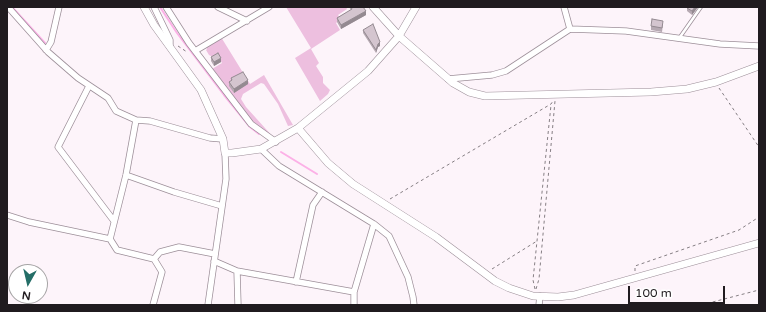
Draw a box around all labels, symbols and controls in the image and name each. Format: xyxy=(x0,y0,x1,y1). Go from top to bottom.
north arrow xyxy=(8,264,48,304)
scale bar xyxy=(630,278,727,304)
text: 100 m xyxy=(635,286,672,300)
text: N xyxy=(21,288,32,302)

